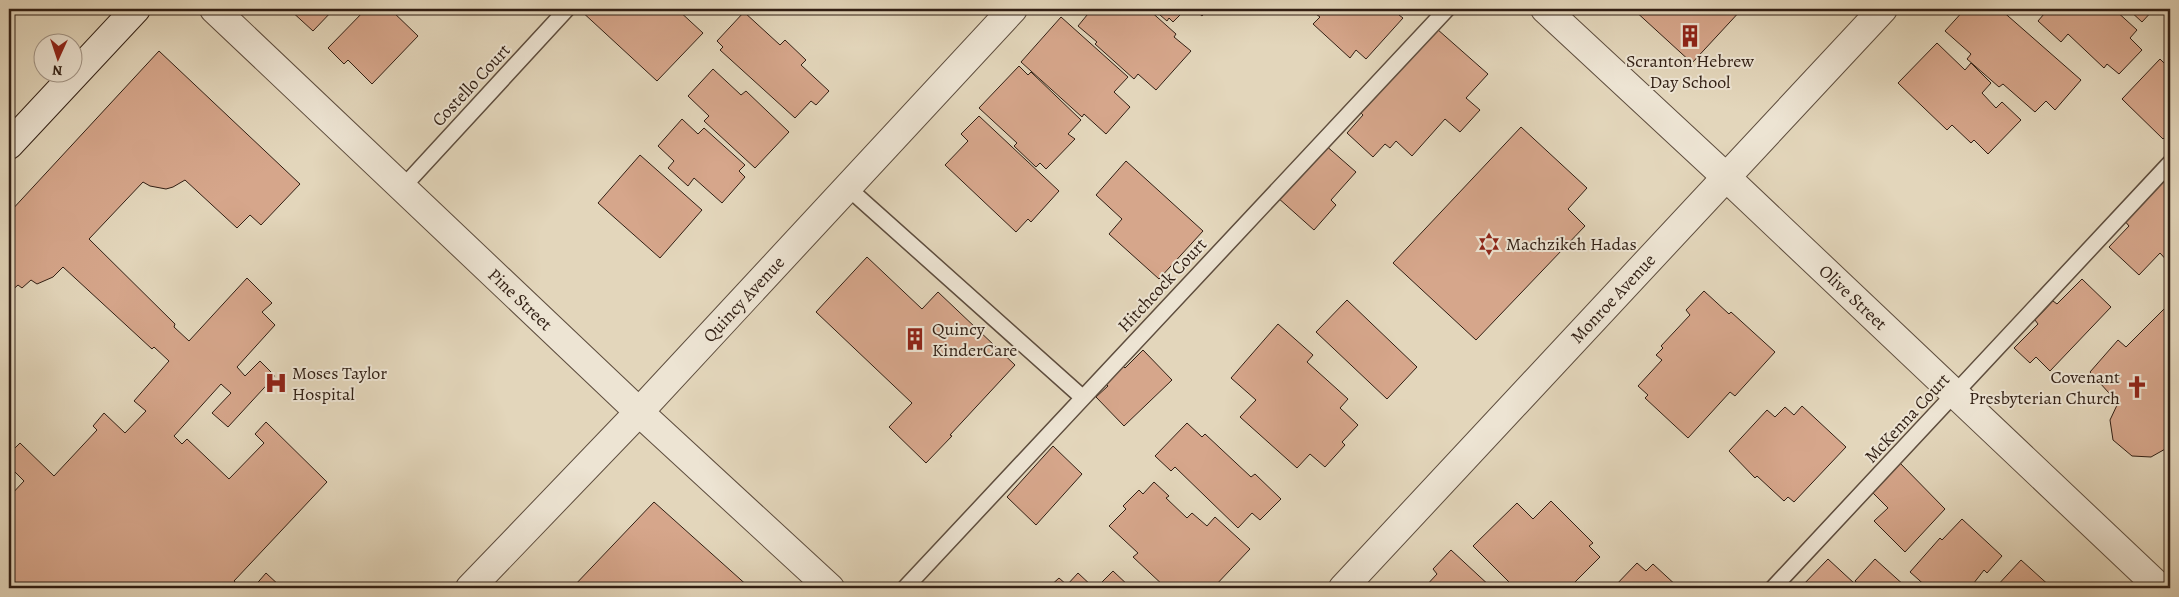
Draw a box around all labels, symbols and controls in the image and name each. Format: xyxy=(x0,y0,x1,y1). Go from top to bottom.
building icon: Scranton Hebrew Day School xyxy=(1677,23,1703,49)
north arrow xyxy=(32,32,82,82)
street label: Costello Court xyxy=(426,38,516,132)
place label: Scranton Hebrew Day School xyxy=(1626,49,1754,94)
text: N xyxy=(52,61,63,80)
synagogue icon: Machzikeh Hadas xyxy=(1476,231,1502,257)
place label: Machzikeh Hadas xyxy=(1506,232,1637,256)
street label: Hitchcock Court xyxy=(1112,233,1212,337)
street label: Monroe Avenue xyxy=(1565,248,1661,349)
street label: Quincy Avenue xyxy=(697,251,790,348)
street label: Olive Street xyxy=(1814,259,1892,336)
street label: Pine Street xyxy=(483,263,558,336)
place label: Quincy KinderCare xyxy=(932,317,1017,362)
building icon: Quincy KinderCare xyxy=(902,326,928,352)
place label: Moses Taylor Hospital xyxy=(292,361,387,406)
place label: Covenant Presbyterian Church xyxy=(1969,365,2120,410)
street label: McKenna Court xyxy=(1859,368,1955,468)
hospital icon: Moses Taylor Hospital xyxy=(263,370,289,396)
church icon: Covenant Presbyterian Church xyxy=(2124,374,2150,400)

